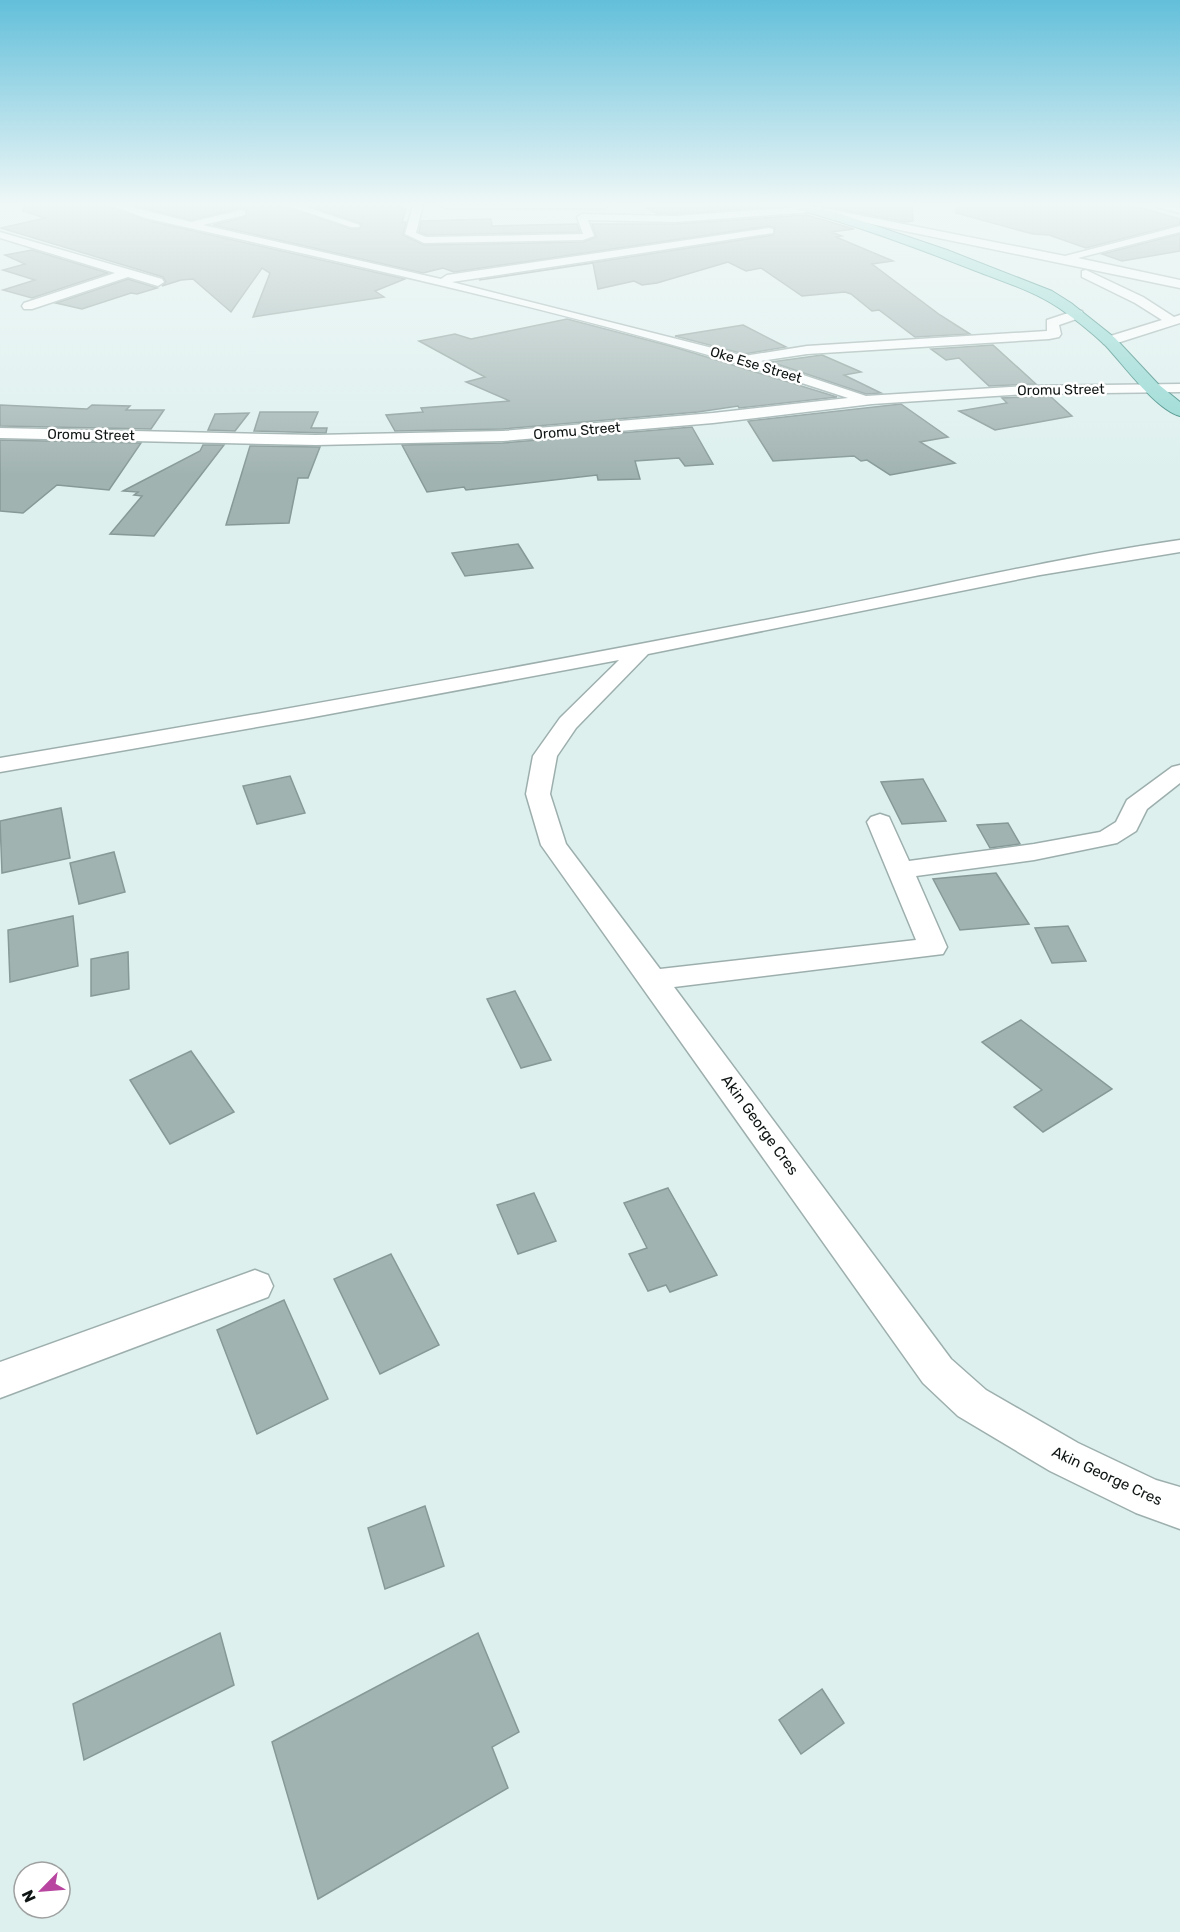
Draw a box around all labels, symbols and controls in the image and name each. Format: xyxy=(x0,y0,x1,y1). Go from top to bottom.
street label: Oke Ese Street xyxy=(708,343,804,387)
street label: Oromu Street xyxy=(1017,381,1105,399)
street label: Oromu Street xyxy=(533,419,622,443)
street label: Oromu Street xyxy=(47,426,135,444)
street label: Akin George Cres xyxy=(718,1071,803,1179)
street label: Akin George Cres xyxy=(1049,1443,1165,1510)
north arrow xyxy=(12,1860,72,1920)
text: N xyxy=(18,1887,40,1905)

